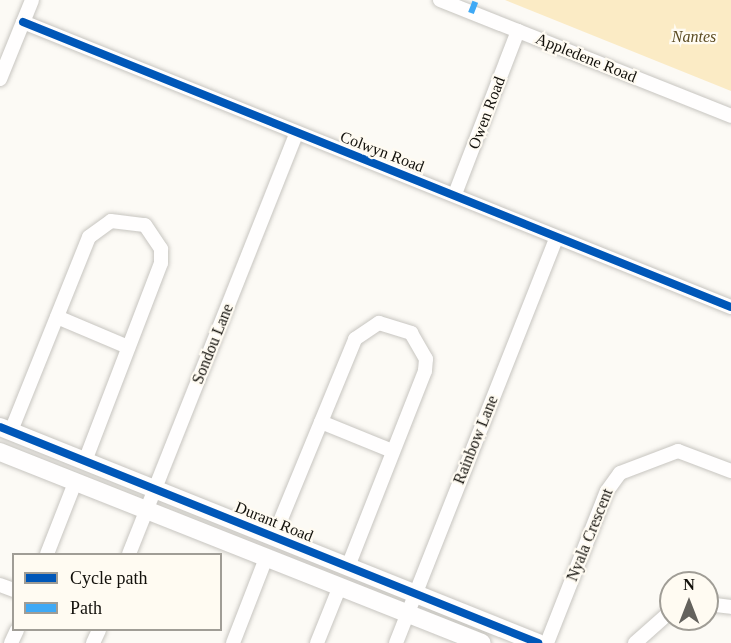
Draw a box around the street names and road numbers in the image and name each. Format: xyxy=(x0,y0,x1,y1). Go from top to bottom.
street label: Appledene Road xyxy=(533,29,639,87)
street label: Owen Road xyxy=(464,74,510,152)
street label: Colwyn Road xyxy=(337,127,427,177)
street label: Sondou Lane xyxy=(188,301,238,387)
street label: Rainbow Lane xyxy=(450,393,502,487)
street label: Nyala Crescent xyxy=(563,486,617,584)
street label: Durant Road xyxy=(232,498,316,546)

